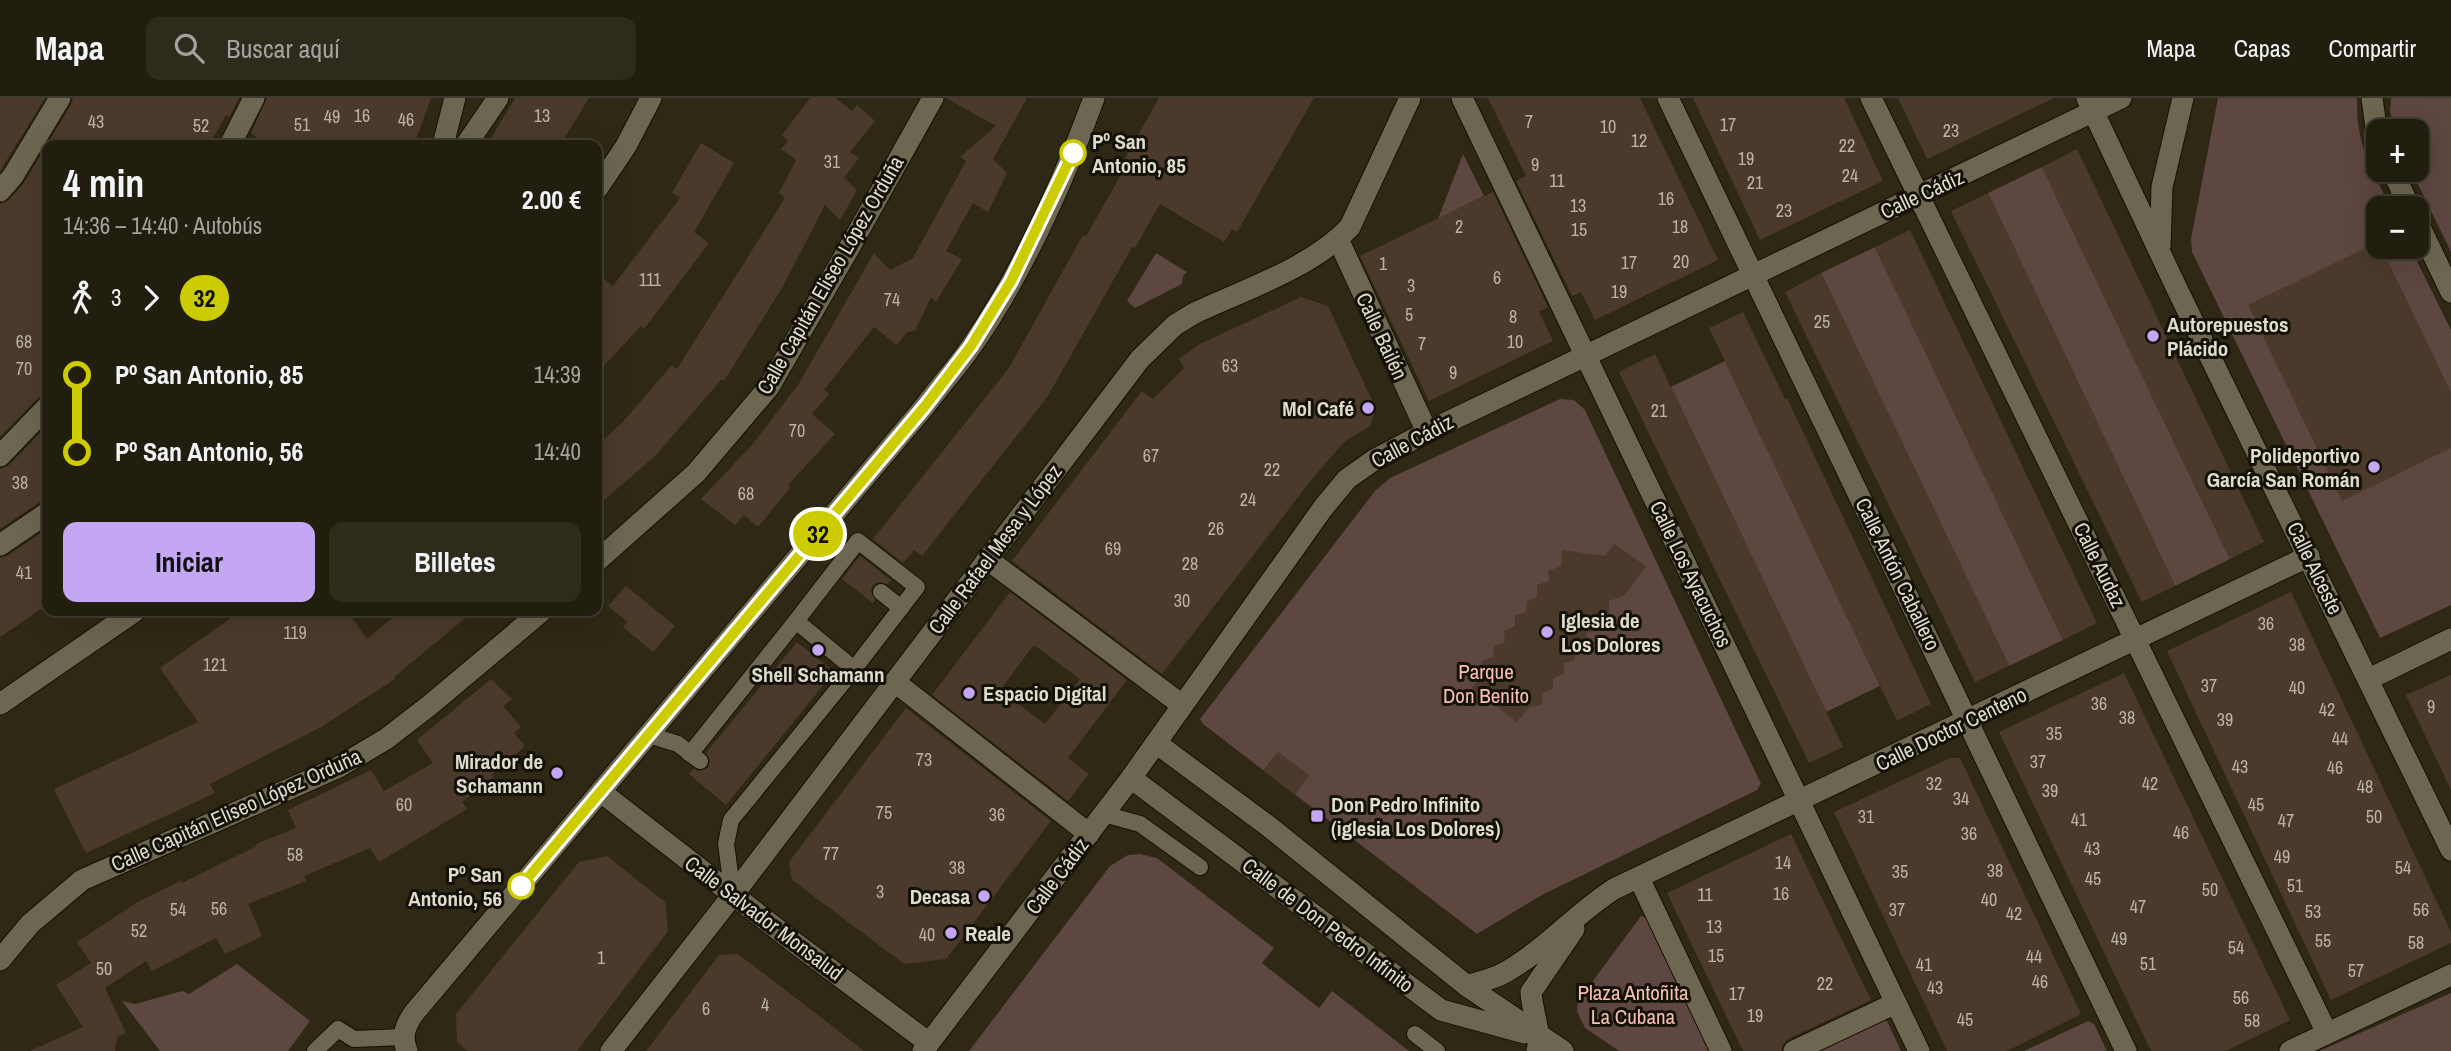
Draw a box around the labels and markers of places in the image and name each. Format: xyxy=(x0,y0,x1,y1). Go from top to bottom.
place label: Pº San Antonio, 85 xyxy=(1092,127,1186,180)
marker: Pº San Antonio, 85 xyxy=(1060,140,1086,166)
place label: Autorepuestos Plácido xyxy=(2167,310,2289,363)
marker: Autorepuestos Plácido xyxy=(2145,328,2161,344)
place label: Mol Café xyxy=(1282,394,1354,423)
marker: Mol Café xyxy=(1360,400,1376,416)
place label: Polideportivo García San Román xyxy=(2207,441,2360,494)
marker: Polideportivo García San Román xyxy=(2366,459,2382,475)
place label: Iglesia de Los Dolores xyxy=(1561,606,1661,659)
marker: Iglesia de Los Dolores xyxy=(1539,624,1555,640)
marker: Shell Schamann xyxy=(810,642,826,658)
place label: Shell Schamann xyxy=(751,660,885,689)
place label: Espacio Digital xyxy=(983,679,1106,708)
marker: Espacio Digital xyxy=(961,685,977,701)
place label: Mirador de Schamann xyxy=(455,747,543,800)
marker: Mirador de Schamann xyxy=(549,765,565,781)
place label: Don Pedro Infinito (iglesia Los Dolores) xyxy=(1331,790,1501,843)
marker: Don Pedro Infinito (iglesia Los Dolores) xyxy=(1309,808,1325,824)
place label: Pº San Antonio, 56 xyxy=(408,860,502,913)
marker: Pº San Antonio, 56 xyxy=(508,873,534,899)
place label: Decasa xyxy=(910,882,970,911)
marker: Decasa xyxy=(976,888,992,904)
place label: Reale xyxy=(965,919,1011,948)
marker: Reale xyxy=(943,925,959,941)

